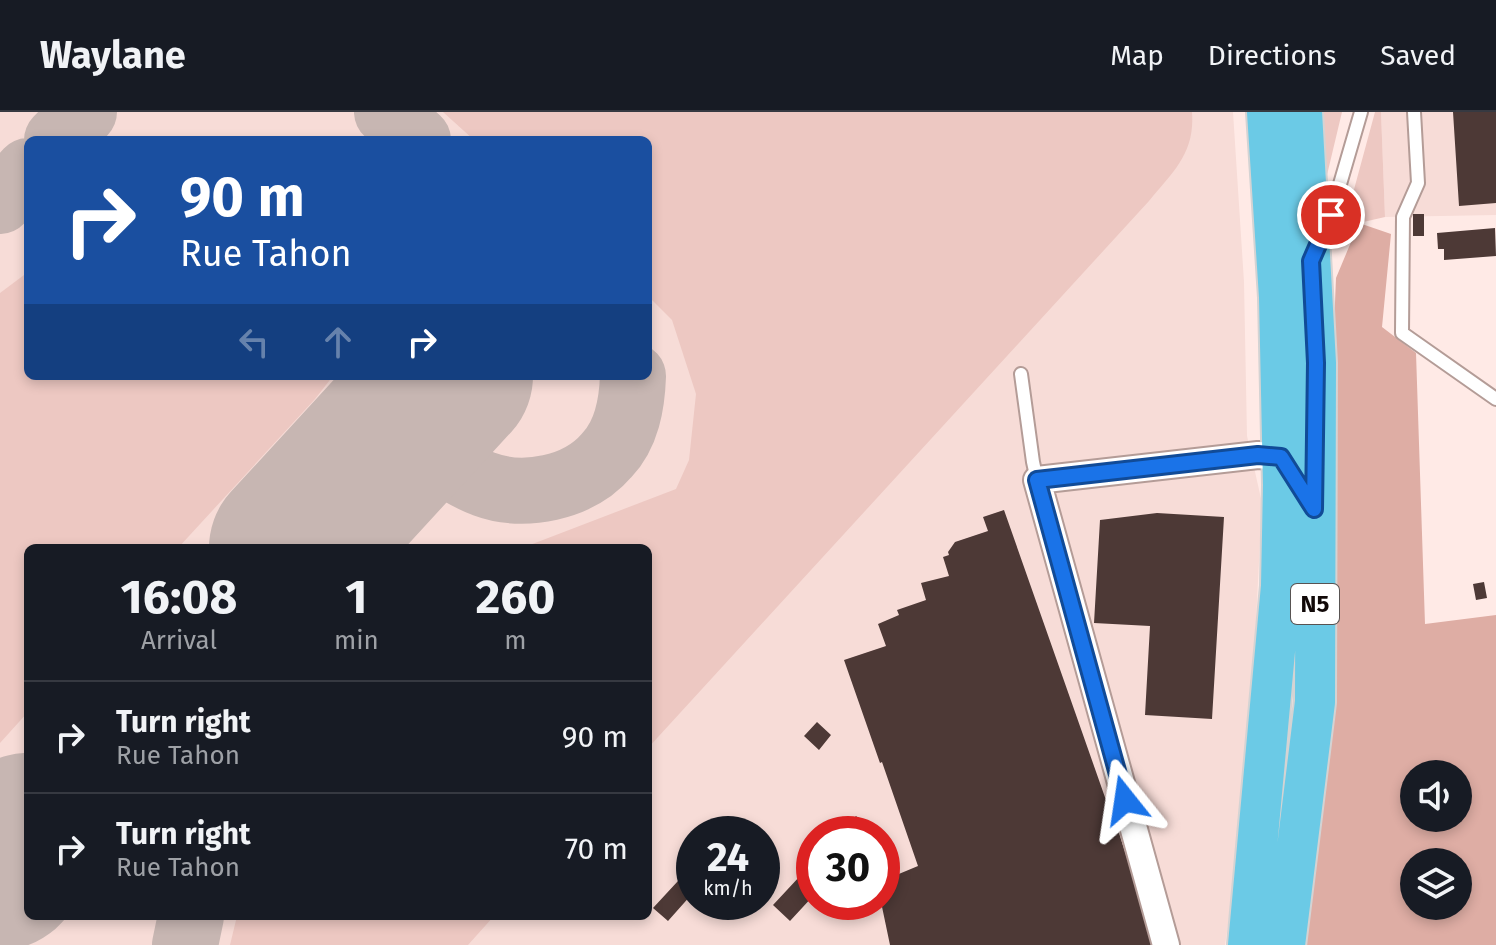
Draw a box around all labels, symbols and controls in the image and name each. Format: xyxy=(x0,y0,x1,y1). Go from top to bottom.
text: Waylane xyxy=(40,32,186,78)
text: Map xyxy=(1110,39,1164,72)
text: Directions xyxy=(1208,39,1336,72)
text: Saved xyxy=(1380,39,1456,72)
text: 90 m xyxy=(180,164,305,231)
icon: right xyxy=(48,168,152,272)
pin xyxy=(1297,181,1365,249)
icon: arrive xyxy=(1309,193,1353,237)
text: Rue Tahon xyxy=(180,232,352,276)
icon: left xyxy=(232,320,276,364)
icon: ahead xyxy=(316,320,360,364)
icon: right xyxy=(400,320,444,364)
text: 16:08 xyxy=(121,568,237,626)
text: 1 xyxy=(345,568,368,626)
text: 260 xyxy=(475,568,555,626)
road number: N5 xyxy=(1291,584,1339,624)
text: Arrival xyxy=(141,625,217,656)
text: min xyxy=(334,625,379,656)
text: m xyxy=(504,625,527,656)
text: Turn right xyxy=(116,704,251,740)
icon: right xyxy=(48,715,92,759)
text: 90 m xyxy=(562,719,628,755)
text: Rue Tahon xyxy=(116,740,240,771)
position arrow xyxy=(1083,758,1167,842)
map controls xyxy=(1400,760,1472,920)
button: sound xyxy=(1400,760,1472,832)
text: Turn right xyxy=(116,816,251,852)
speed limit sign: 30 xyxy=(796,816,900,920)
icon: right xyxy=(48,827,92,871)
text: 70 m xyxy=(565,831,628,867)
text: 24 xyxy=(707,834,749,882)
button: layers xyxy=(1400,848,1472,920)
text: Rue Tahon xyxy=(116,852,240,883)
text: km/h xyxy=(703,876,753,900)

